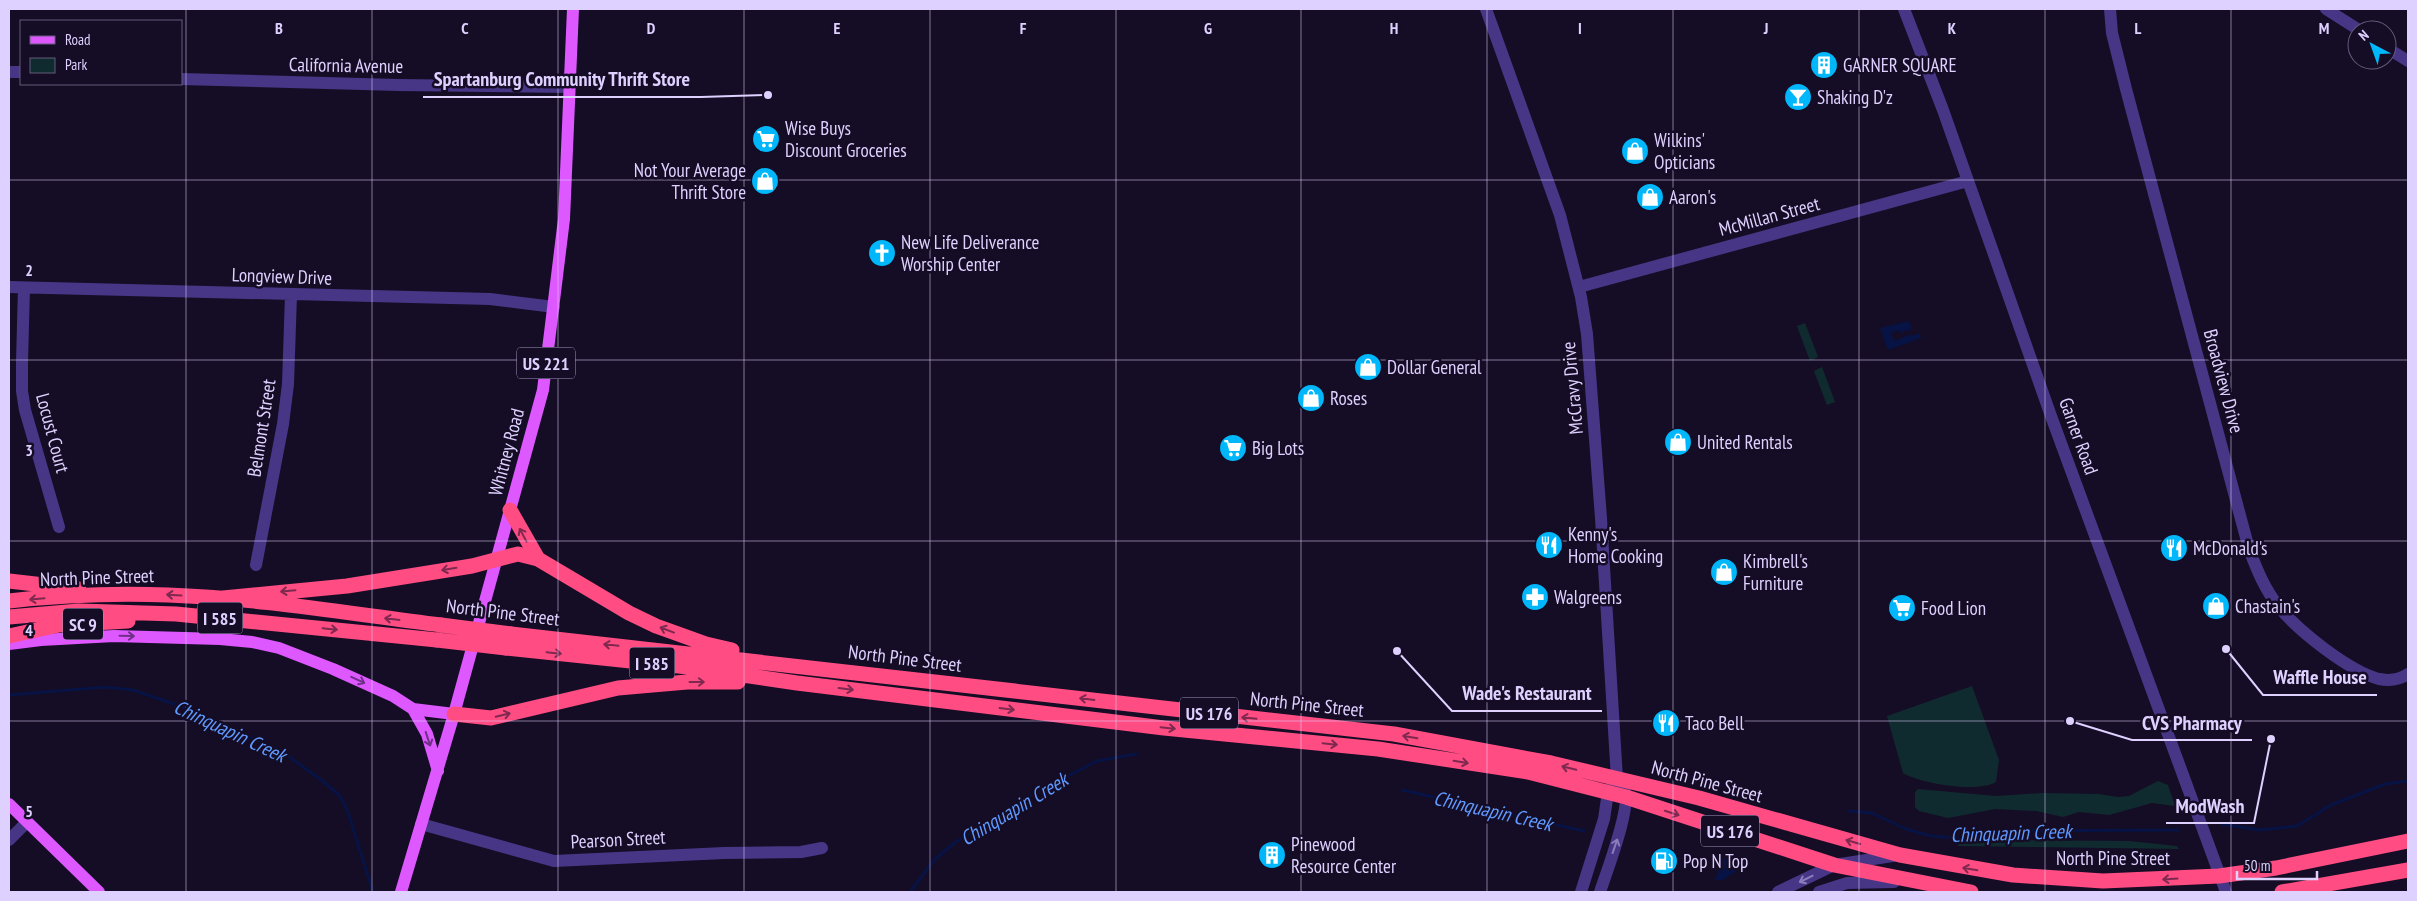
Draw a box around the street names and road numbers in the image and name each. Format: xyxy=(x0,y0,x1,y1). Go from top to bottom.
street label: California Avenue xyxy=(289,52,404,78)
street label: McMillan Street xyxy=(1716,191,1823,241)
street label: Longview Drive xyxy=(231,262,333,290)
street label: Broadview Drive xyxy=(2199,326,2249,436)
street label: McCravy Drive xyxy=(1556,341,1588,435)
road number: US 221 xyxy=(517,348,575,378)
street label: Belmont Street xyxy=(241,377,281,479)
street label: Locust Court xyxy=(31,391,75,476)
street label: Garner Road xyxy=(2054,394,2104,478)
street label: Whitney Road xyxy=(483,406,529,498)
street label: North Pine Street xyxy=(40,563,155,591)
street label: North Pine Street xyxy=(445,593,562,631)
road number: I 585 xyxy=(198,602,242,634)
road number: SC 9 xyxy=(63,608,103,640)
street label: North Pine Street xyxy=(847,639,964,677)
road number: I 585 xyxy=(630,648,674,678)
street label: North Pine Street xyxy=(1249,686,1366,722)
road number: US 176 xyxy=(1180,698,1238,728)
street label: North Pine Street xyxy=(1649,755,1766,808)
road number: US 176 xyxy=(1701,816,1759,846)
street label: Pearson Street xyxy=(570,824,667,853)
street label: North Pine Street xyxy=(2056,846,2171,870)

